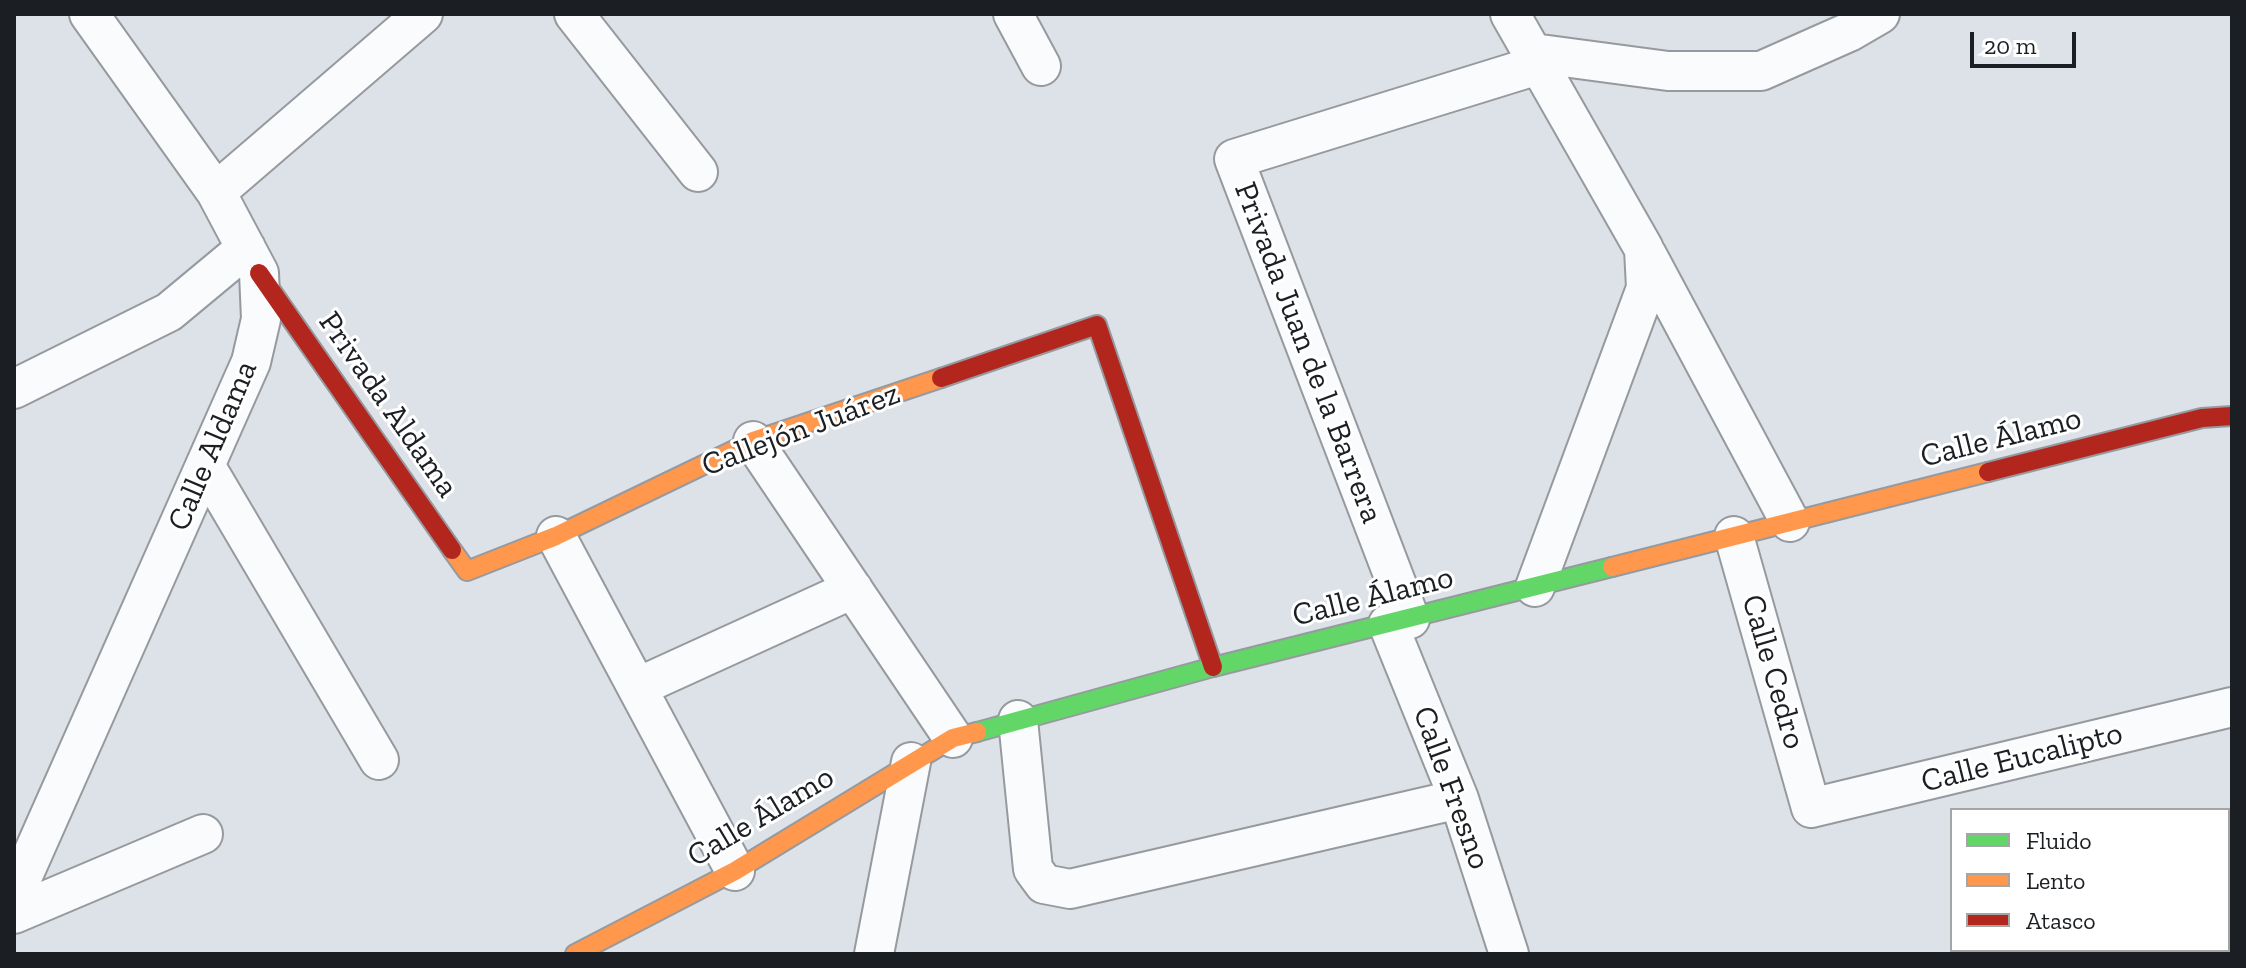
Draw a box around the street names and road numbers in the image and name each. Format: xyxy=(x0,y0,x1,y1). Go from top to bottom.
street label: Privada Juan de la Barrera xyxy=(1225,177,1391,529)
street label: Privada Aldama xyxy=(310,305,466,505)
street label: Calle Aldama xyxy=(160,355,266,537)
street label: Callejón Juárez xyxy=(697,375,905,485)
street label: Calle Álamo xyxy=(1917,400,2085,476)
street label: Calle Álamo xyxy=(1289,559,1457,635)
street label: Calle Cedro xyxy=(1733,590,1813,754)
street label: Calle Fresno xyxy=(1404,701,1498,875)
street label: Calle Eucalipto xyxy=(1918,714,2126,802)
street label: Calle Álamo xyxy=(681,758,841,876)

